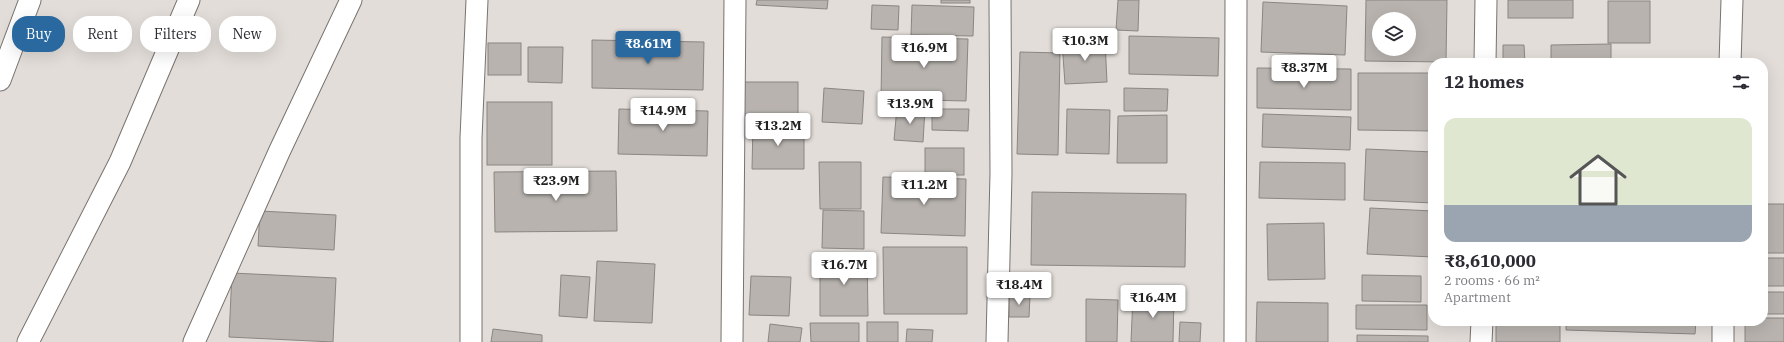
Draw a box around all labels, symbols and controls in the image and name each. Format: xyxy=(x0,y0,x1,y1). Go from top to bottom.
map controls xyxy=(1372,12,1416,56)
button: layers xyxy=(1372,12,1416,56)
chip: Buy xyxy=(12,16,65,52)
chip: Rent xyxy=(73,16,132,52)
chip: Filters xyxy=(140,16,211,52)
chip: New xyxy=(219,16,276,52)
pin: ₹10.3M xyxy=(1052,28,1118,62)
pin: ₹8.61M xyxy=(615,31,681,65)
text: ₹10.3M xyxy=(1061,32,1109,49)
text: ₹8.61M xyxy=(624,35,672,52)
pin: ₹16.9M xyxy=(891,35,957,69)
text: ₹16.9M xyxy=(900,39,948,56)
pin: ₹8.37M xyxy=(1271,55,1337,89)
text: ₹8.37M xyxy=(1280,59,1328,76)
text: 12 homes xyxy=(1444,71,1524,93)
icon: filters xyxy=(1730,71,1752,93)
pin: ₹13.9M xyxy=(877,91,943,125)
text: ₹13.9M xyxy=(886,95,934,112)
pin: ₹14.9M xyxy=(630,98,696,132)
text: ₹14.9M xyxy=(639,102,687,119)
pin: ₹13.2M xyxy=(745,113,811,147)
text: ₹13.2M xyxy=(754,117,802,134)
icon: home xyxy=(1562,144,1634,216)
pin: ₹23.9M xyxy=(523,168,589,202)
text: ₹23.9M xyxy=(532,172,580,189)
pin: ₹11.2M xyxy=(891,172,957,206)
text: ₹11.2M xyxy=(900,176,948,193)
text: ₹8,610,000 xyxy=(1444,250,1536,272)
pin: ₹16.7M xyxy=(811,252,877,286)
text: ₹16.7M xyxy=(820,256,868,273)
pin: ₹18.4M xyxy=(986,272,1052,306)
text: 2 rooms · 66 m² xyxy=(1444,272,1540,289)
text: ₹18.4M xyxy=(995,276,1043,293)
pin: ₹16.4M xyxy=(1120,285,1186,319)
text: ₹16.4M xyxy=(1129,289,1177,306)
text: Apartment xyxy=(1444,289,1511,306)

